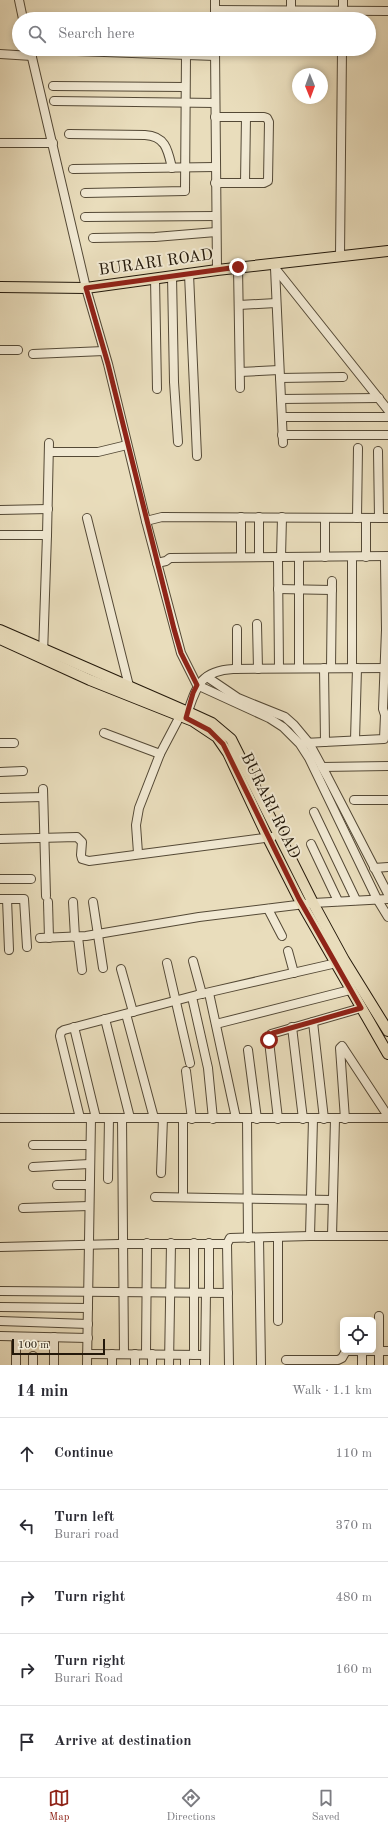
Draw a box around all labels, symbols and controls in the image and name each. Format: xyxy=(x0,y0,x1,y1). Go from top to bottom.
search box xyxy=(12,12,376,56)
icon: search xyxy=(26,23,48,45)
text: Search here xyxy=(58,27,135,42)
north arrow xyxy=(292,68,328,104)
street label: BURARI ROAD xyxy=(98,247,214,279)
route end xyxy=(229,258,247,276)
street label: BURARI ROAD xyxy=(237,751,303,861)
route start xyxy=(260,1031,278,1049)
map controls xyxy=(340,1317,376,1353)
button: locate xyxy=(340,1317,376,1353)
scale bar xyxy=(12,1337,105,1356)
text: 100 m xyxy=(18,1340,49,1351)
text: 14 min xyxy=(16,1383,69,1400)
text: Walk · 1.1 km xyxy=(292,1384,372,1397)
icon: ahead xyxy=(16,1443,38,1465)
text: Continue xyxy=(54,1446,113,1461)
text: 110 m xyxy=(335,1447,372,1460)
text: Turn left xyxy=(54,1510,114,1525)
icon: left xyxy=(16,1515,38,1537)
text: 370 m xyxy=(335,1519,372,1532)
text: Burari road xyxy=(54,1528,119,1541)
icon: right xyxy=(16,1587,38,1609)
text: Turn right xyxy=(54,1590,125,1605)
text: 480 m xyxy=(335,1591,372,1604)
text: Turn right xyxy=(54,1654,125,1669)
icon: right xyxy=(16,1659,38,1681)
text: 160 m xyxy=(335,1663,372,1676)
text: Burari Road xyxy=(54,1672,123,1685)
icon: arrive xyxy=(16,1731,38,1753)
text: Arrive at destination xyxy=(54,1734,192,1749)
tab: Map xyxy=(48,1787,70,1825)
tab: Directions xyxy=(167,1787,215,1825)
tab: Saved xyxy=(312,1787,340,1825)

